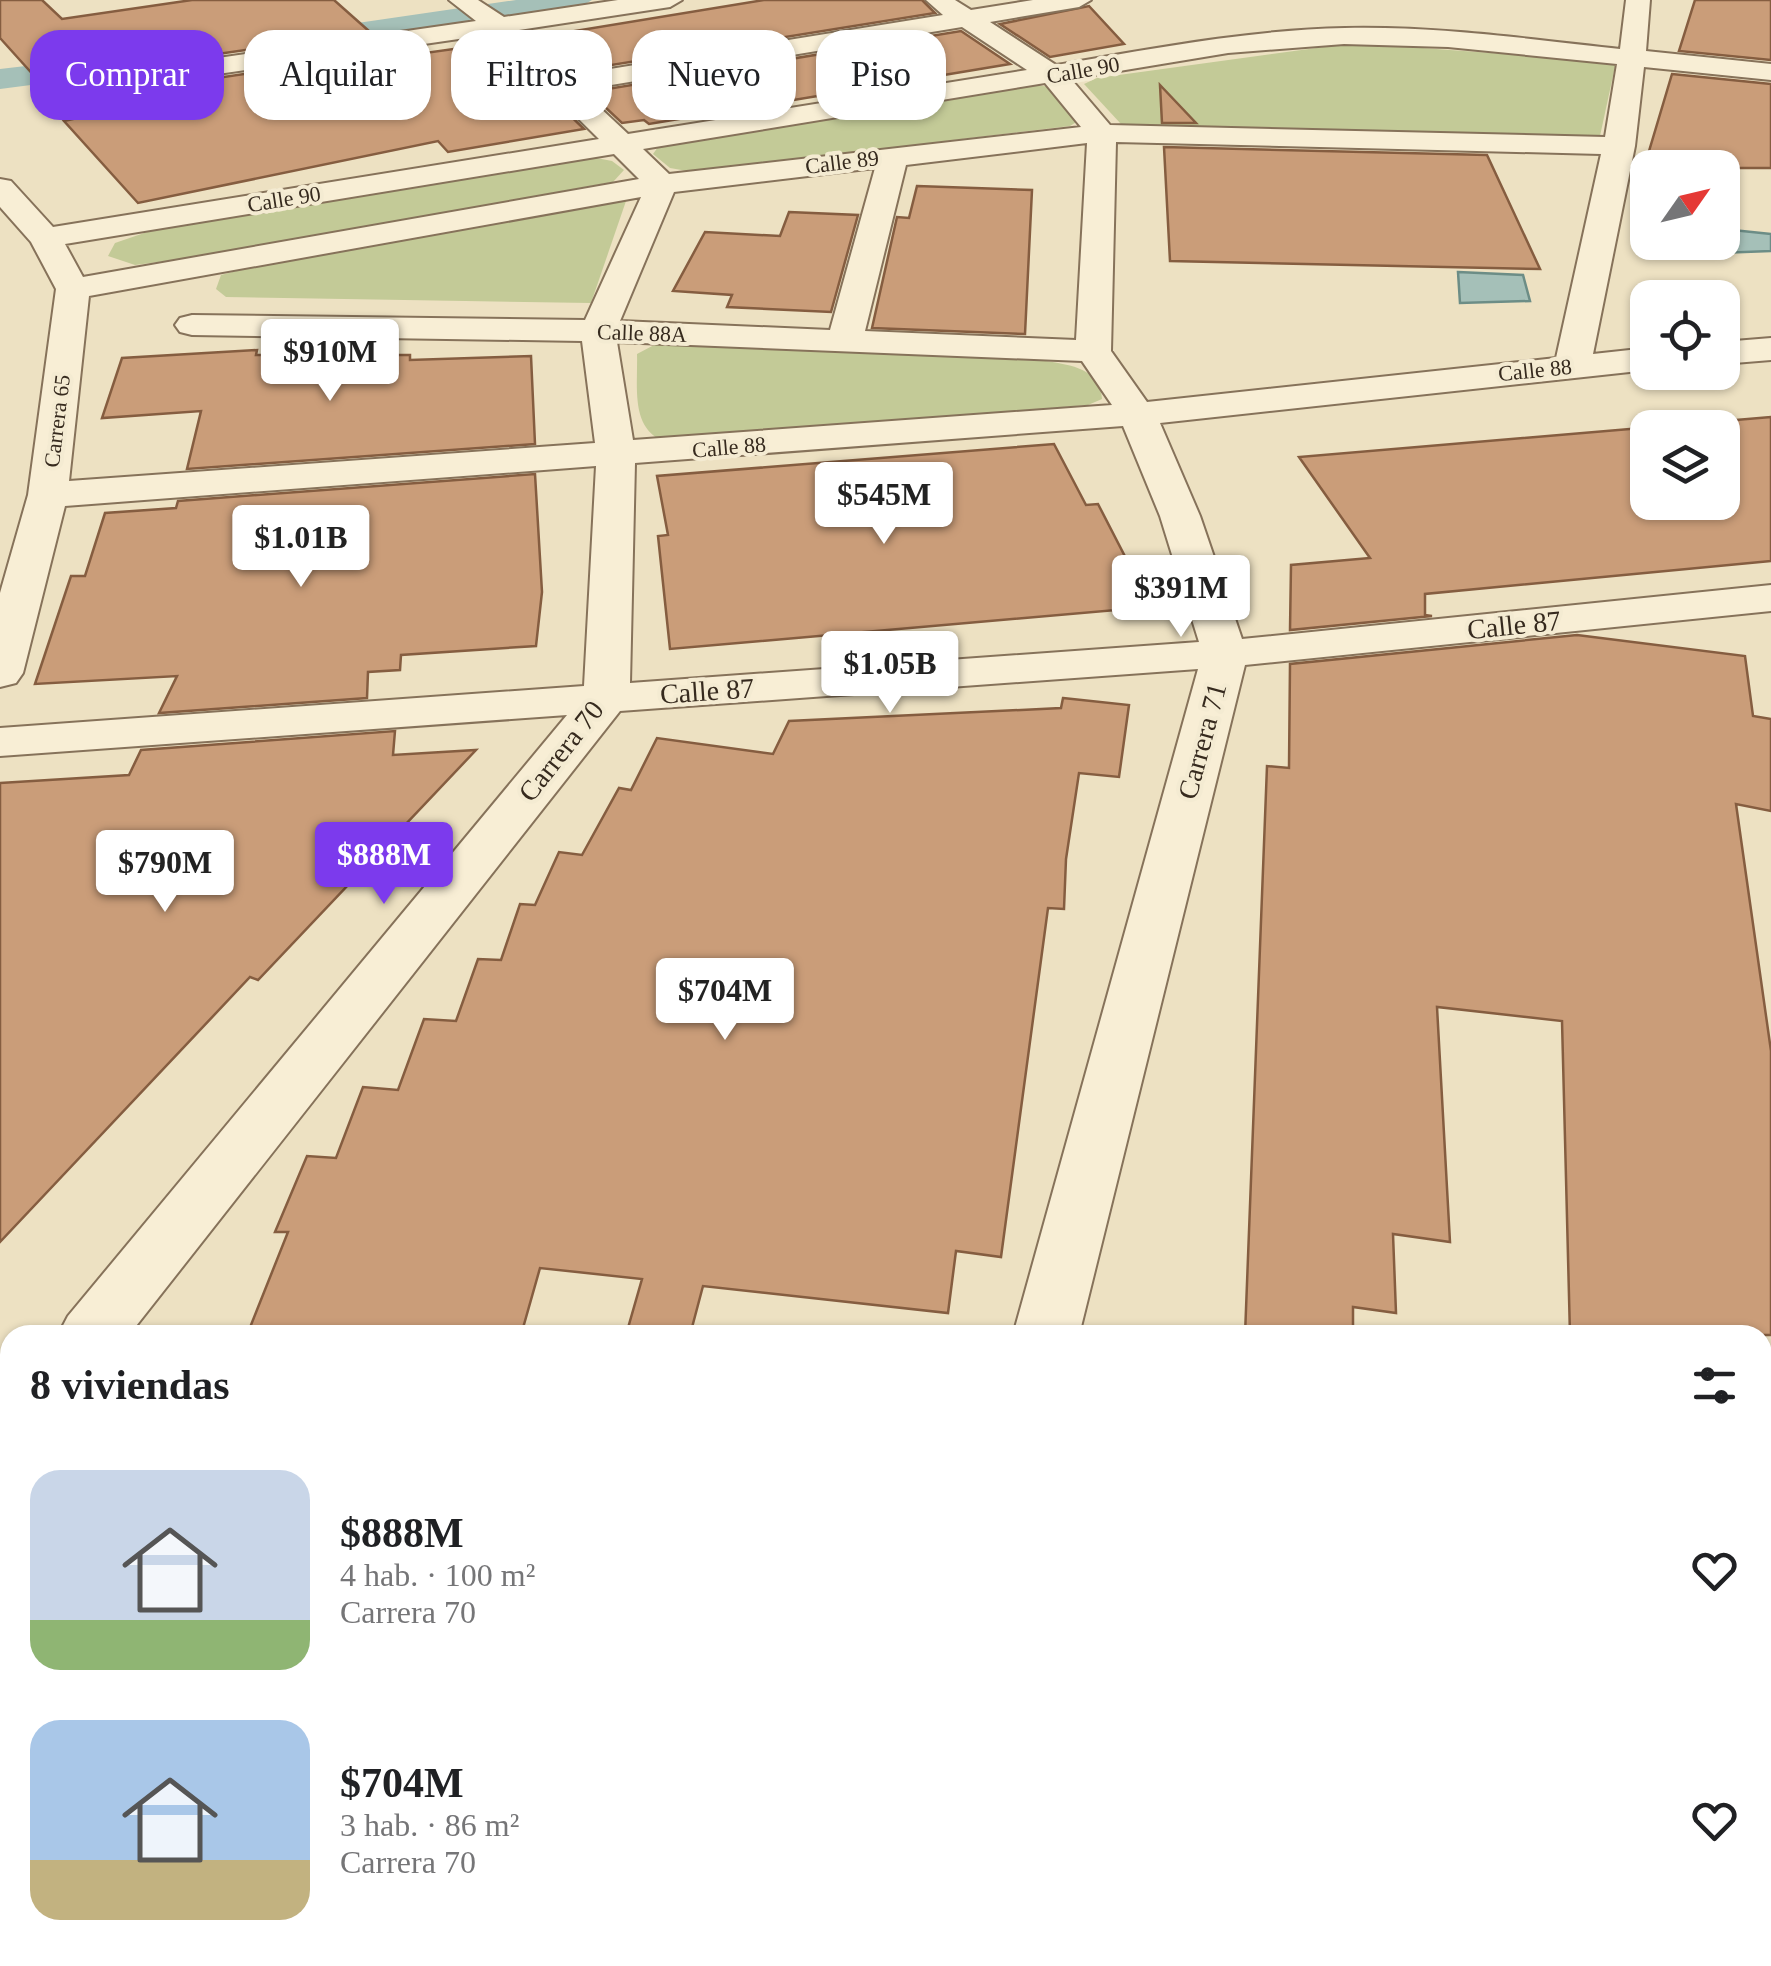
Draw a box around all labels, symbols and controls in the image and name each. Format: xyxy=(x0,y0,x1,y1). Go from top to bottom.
chip: Comprar xyxy=(30,30,224,120)
chip: Alquilar xyxy=(244,30,431,120)
chip: Filtros xyxy=(451,30,612,120)
chip: Nuevo xyxy=(632,30,796,120)
chip: Piso xyxy=(816,30,946,120)
street label: Calle 90 xyxy=(1044,51,1122,89)
street label: Calle 89 xyxy=(804,145,880,179)
north arrow xyxy=(1630,150,1740,260)
map controls xyxy=(1630,150,1740,520)
street label: Calle 90 xyxy=(246,181,322,217)
button: locate xyxy=(1630,280,1740,390)
pin: $910M xyxy=(260,319,400,404)
street label: Calle 88A xyxy=(597,319,687,347)
text: $910M xyxy=(283,333,377,369)
street label: Calle 88 xyxy=(1497,354,1573,386)
street label: Carrera 65 xyxy=(39,373,75,469)
button: layers xyxy=(1630,410,1740,520)
street label: Calle 88 xyxy=(691,431,767,463)
pin: $545M xyxy=(814,462,954,547)
text: $545M xyxy=(837,476,931,512)
pin: $1.01B xyxy=(220,505,382,590)
text: $1.01B xyxy=(254,519,348,555)
pin: $391M xyxy=(1111,555,1251,640)
text: $391M xyxy=(1134,569,1228,605)
street label: Calle 87 xyxy=(1466,605,1562,645)
pin: $1.05B xyxy=(809,631,971,716)
text: $1.05B xyxy=(843,645,937,681)
street label: Calle 87 xyxy=(659,672,755,710)
street label: Carrera 71 xyxy=(1172,680,1232,802)
street label: Carrera 70 xyxy=(512,695,610,807)
pin: $888M xyxy=(314,822,454,907)
pin: $790M xyxy=(95,830,235,915)
text: $888M xyxy=(337,836,431,872)
text: $790M xyxy=(118,844,212,880)
pin: $704M xyxy=(655,958,795,1043)
text: $704M xyxy=(678,972,772,1008)
icon: filters xyxy=(1687,1358,1742,1413)
text: 8 viviendas xyxy=(30,1362,230,1408)
icon: home xyxy=(110,1510,230,1630)
text: $888M xyxy=(340,1510,464,1556)
icon: heart xyxy=(1687,1543,1742,1598)
text: 4 hab. · 100 m² xyxy=(340,1557,535,1593)
text: Carrera 70 xyxy=(340,1594,476,1630)
icon: home xyxy=(110,1760,230,1880)
text: $704M xyxy=(340,1760,464,1806)
icon: heart xyxy=(1687,1793,1742,1848)
text: 3 hab. · 86 m² xyxy=(340,1807,519,1843)
text: Carrera 70 xyxy=(340,1844,476,1880)

